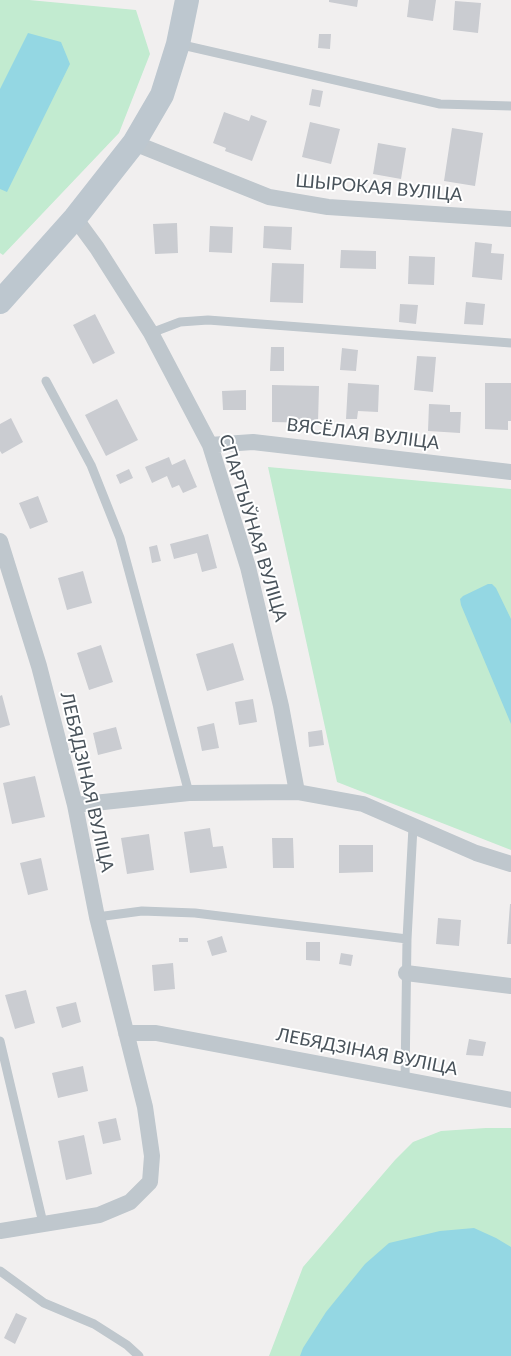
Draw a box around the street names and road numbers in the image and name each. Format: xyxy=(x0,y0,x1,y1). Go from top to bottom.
street label: ШЫРОКАЯ ВУЛІЦА xyxy=(295,170,463,206)
street label: ВЯСЁЛАЯ ВУЛІЦА xyxy=(285,414,441,454)
street label: СПАРТЫЎНАЯ ВУЛІЦА xyxy=(214,432,292,624)
street label: ЛЕБЯДЗІНАЯ ВУЛІЦА xyxy=(56,690,118,874)
street label: ЛЕБЯДЗІНАЯ ВУЛІЦА xyxy=(274,1024,460,1080)

